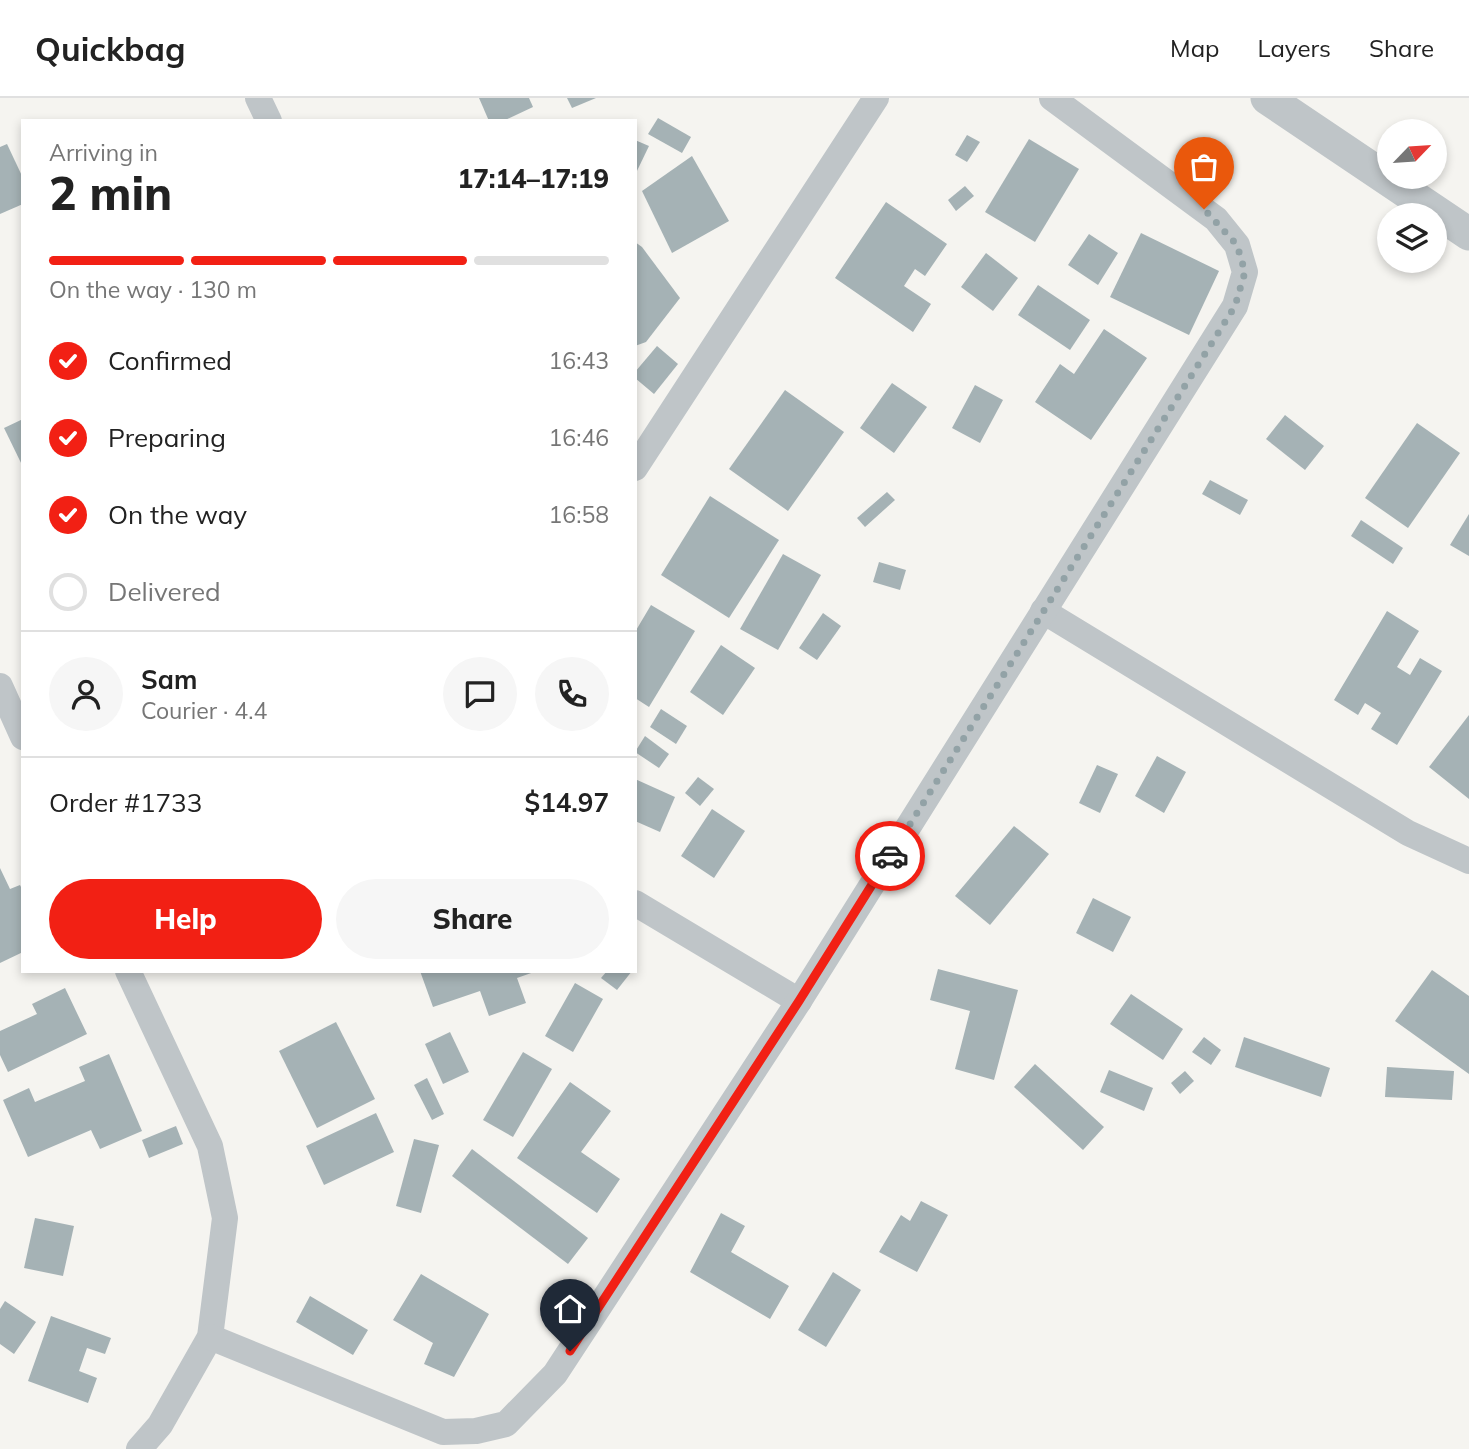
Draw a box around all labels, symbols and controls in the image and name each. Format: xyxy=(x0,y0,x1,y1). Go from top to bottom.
text: Quickbag xyxy=(35,28,186,69)
text: Map xyxy=(1170,33,1219,63)
text: Layers xyxy=(1257,33,1331,63)
text: Share xyxy=(1369,33,1434,63)
north arrow xyxy=(1377,119,1447,189)
map controls xyxy=(1377,119,1447,273)
pin xyxy=(1174,137,1234,209)
text: Arriving in xyxy=(49,138,158,167)
icon: bag xyxy=(1185,148,1223,186)
text: 17:14–17:19 xyxy=(458,162,609,195)
text: 2 min xyxy=(49,164,172,222)
button: layers xyxy=(1377,203,1447,273)
text: On the way · 130 m xyxy=(49,275,257,304)
icon: check xyxy=(49,342,87,380)
text: Confirmed xyxy=(108,344,232,377)
text: 16:43 xyxy=(549,346,609,375)
icon: check xyxy=(49,419,87,457)
text: Preparing xyxy=(108,421,226,454)
text: 16:46 xyxy=(549,423,609,452)
icon: check xyxy=(49,496,87,534)
text: On the way xyxy=(108,498,247,531)
text: 16:58 xyxy=(549,500,609,529)
text: Delivered xyxy=(108,575,221,608)
button: person xyxy=(49,657,123,731)
button: chat xyxy=(443,657,517,731)
button: phone xyxy=(535,657,609,731)
text: Sam xyxy=(141,663,197,696)
text: Courier · 4.4 xyxy=(141,696,267,725)
text: Order #1733 xyxy=(49,786,202,819)
text: $14.97 xyxy=(525,786,609,819)
courier xyxy=(855,821,925,891)
icon: car xyxy=(871,837,909,875)
button: Help xyxy=(49,879,322,959)
button: Share xyxy=(336,879,609,959)
pin xyxy=(540,1279,600,1351)
icon: home xyxy=(551,1290,589,1328)

